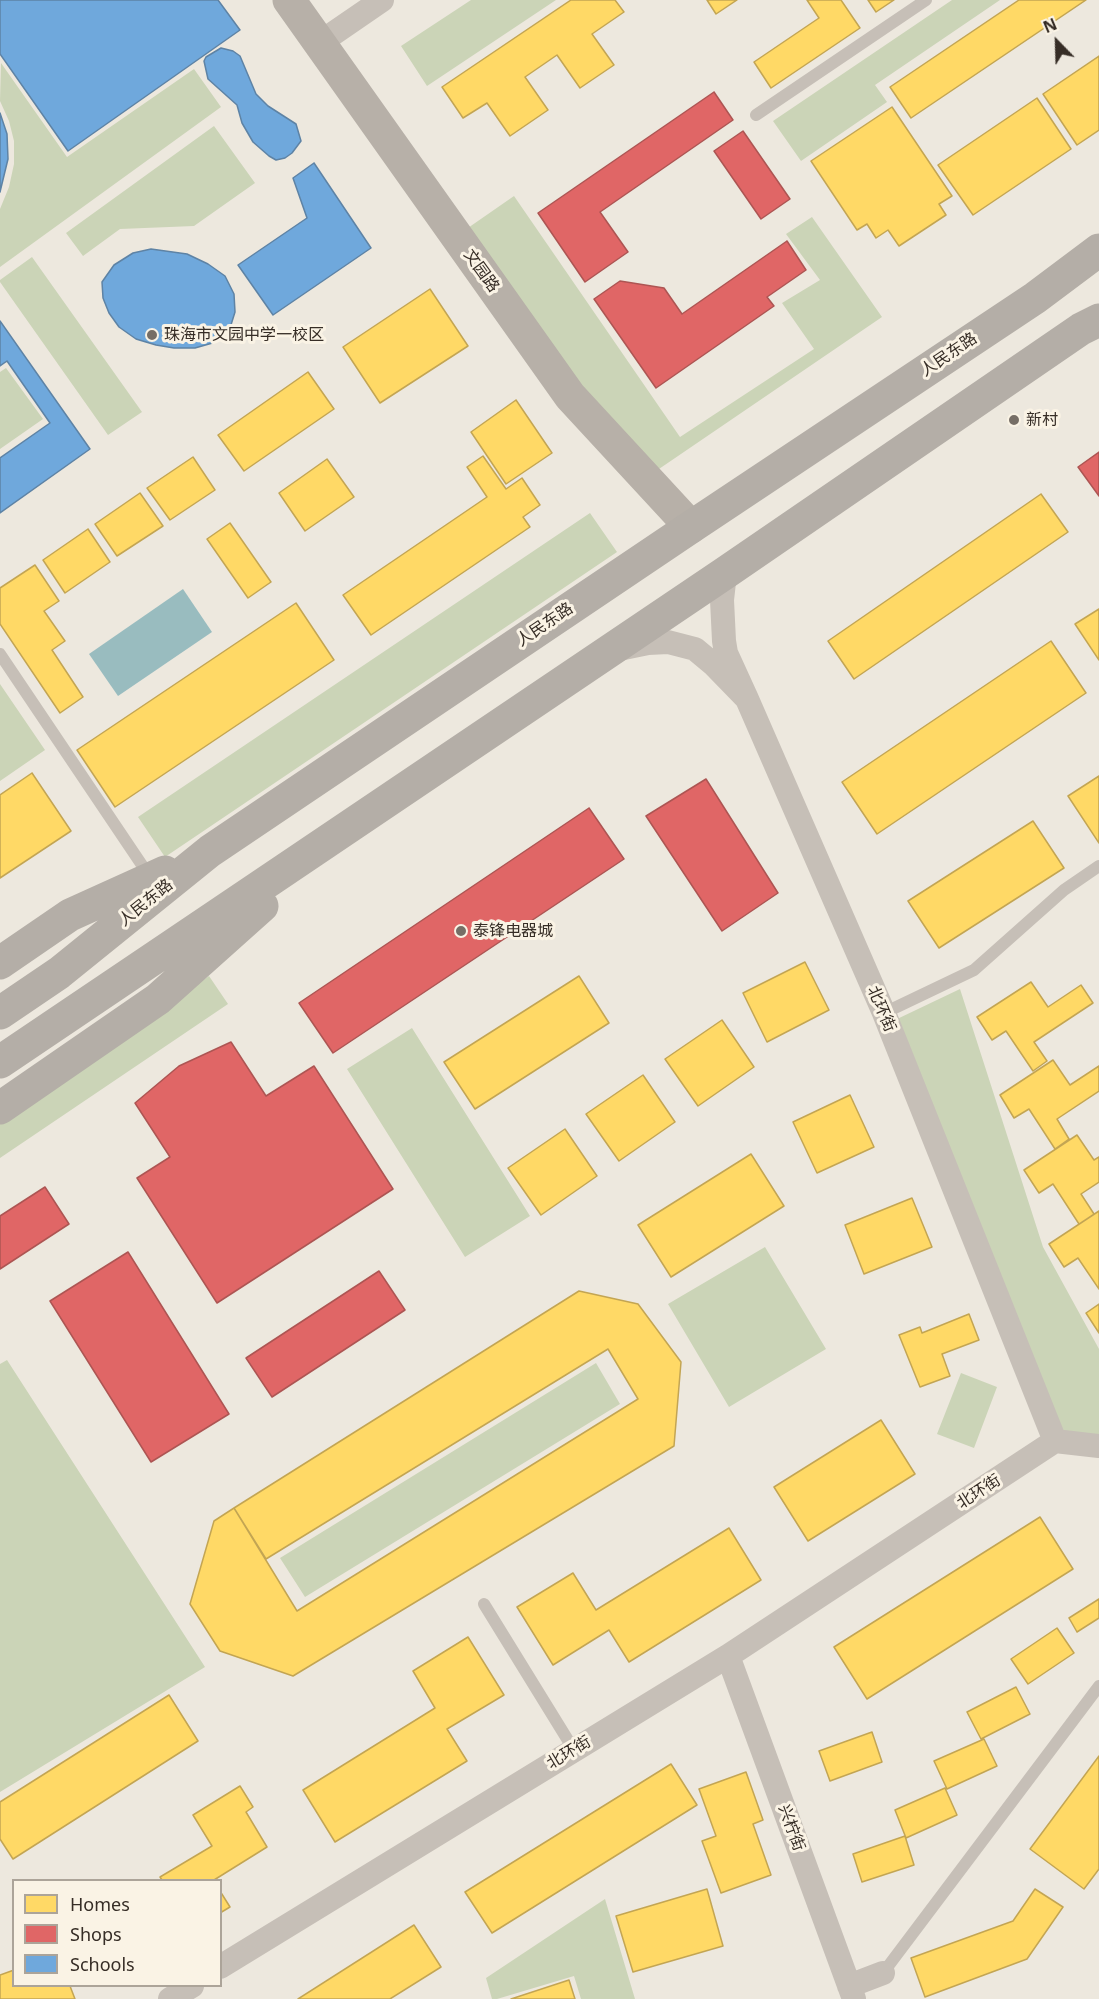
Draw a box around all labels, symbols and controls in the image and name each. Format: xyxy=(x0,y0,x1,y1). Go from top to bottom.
north arrow xyxy=(1027,12,1087,72)
text: N xyxy=(1040,13,1060,38)
street label: 文园路 xyxy=(459,246,503,296)
place label: 珠海市文园中学一校区 xyxy=(164,325,324,345)
marker: 珠海市文园中学一校区 xyxy=(145,328,159,342)
street label: 人民东路 xyxy=(917,329,981,381)
place label: 新村 xyxy=(1026,410,1058,430)
marker: 新村 xyxy=(1007,413,1021,427)
street label: 人民东路 xyxy=(513,599,577,651)
street label: 人民东路 xyxy=(115,875,177,931)
place label: 泰锋电器城 xyxy=(473,921,553,941)
marker: 泰锋电器城 xyxy=(454,924,468,938)
street label: 北环街 xyxy=(863,983,899,1035)
street label: 北环街 xyxy=(954,1471,1004,1513)
street label: 北环街 xyxy=(543,1732,595,1774)
street label: 兴柠街 xyxy=(774,1802,808,1854)
legend xyxy=(12,1879,222,1987)
text: Homes xyxy=(70,1892,130,1916)
text: Shops xyxy=(70,1922,122,1946)
text: Schools xyxy=(70,1952,135,1976)

